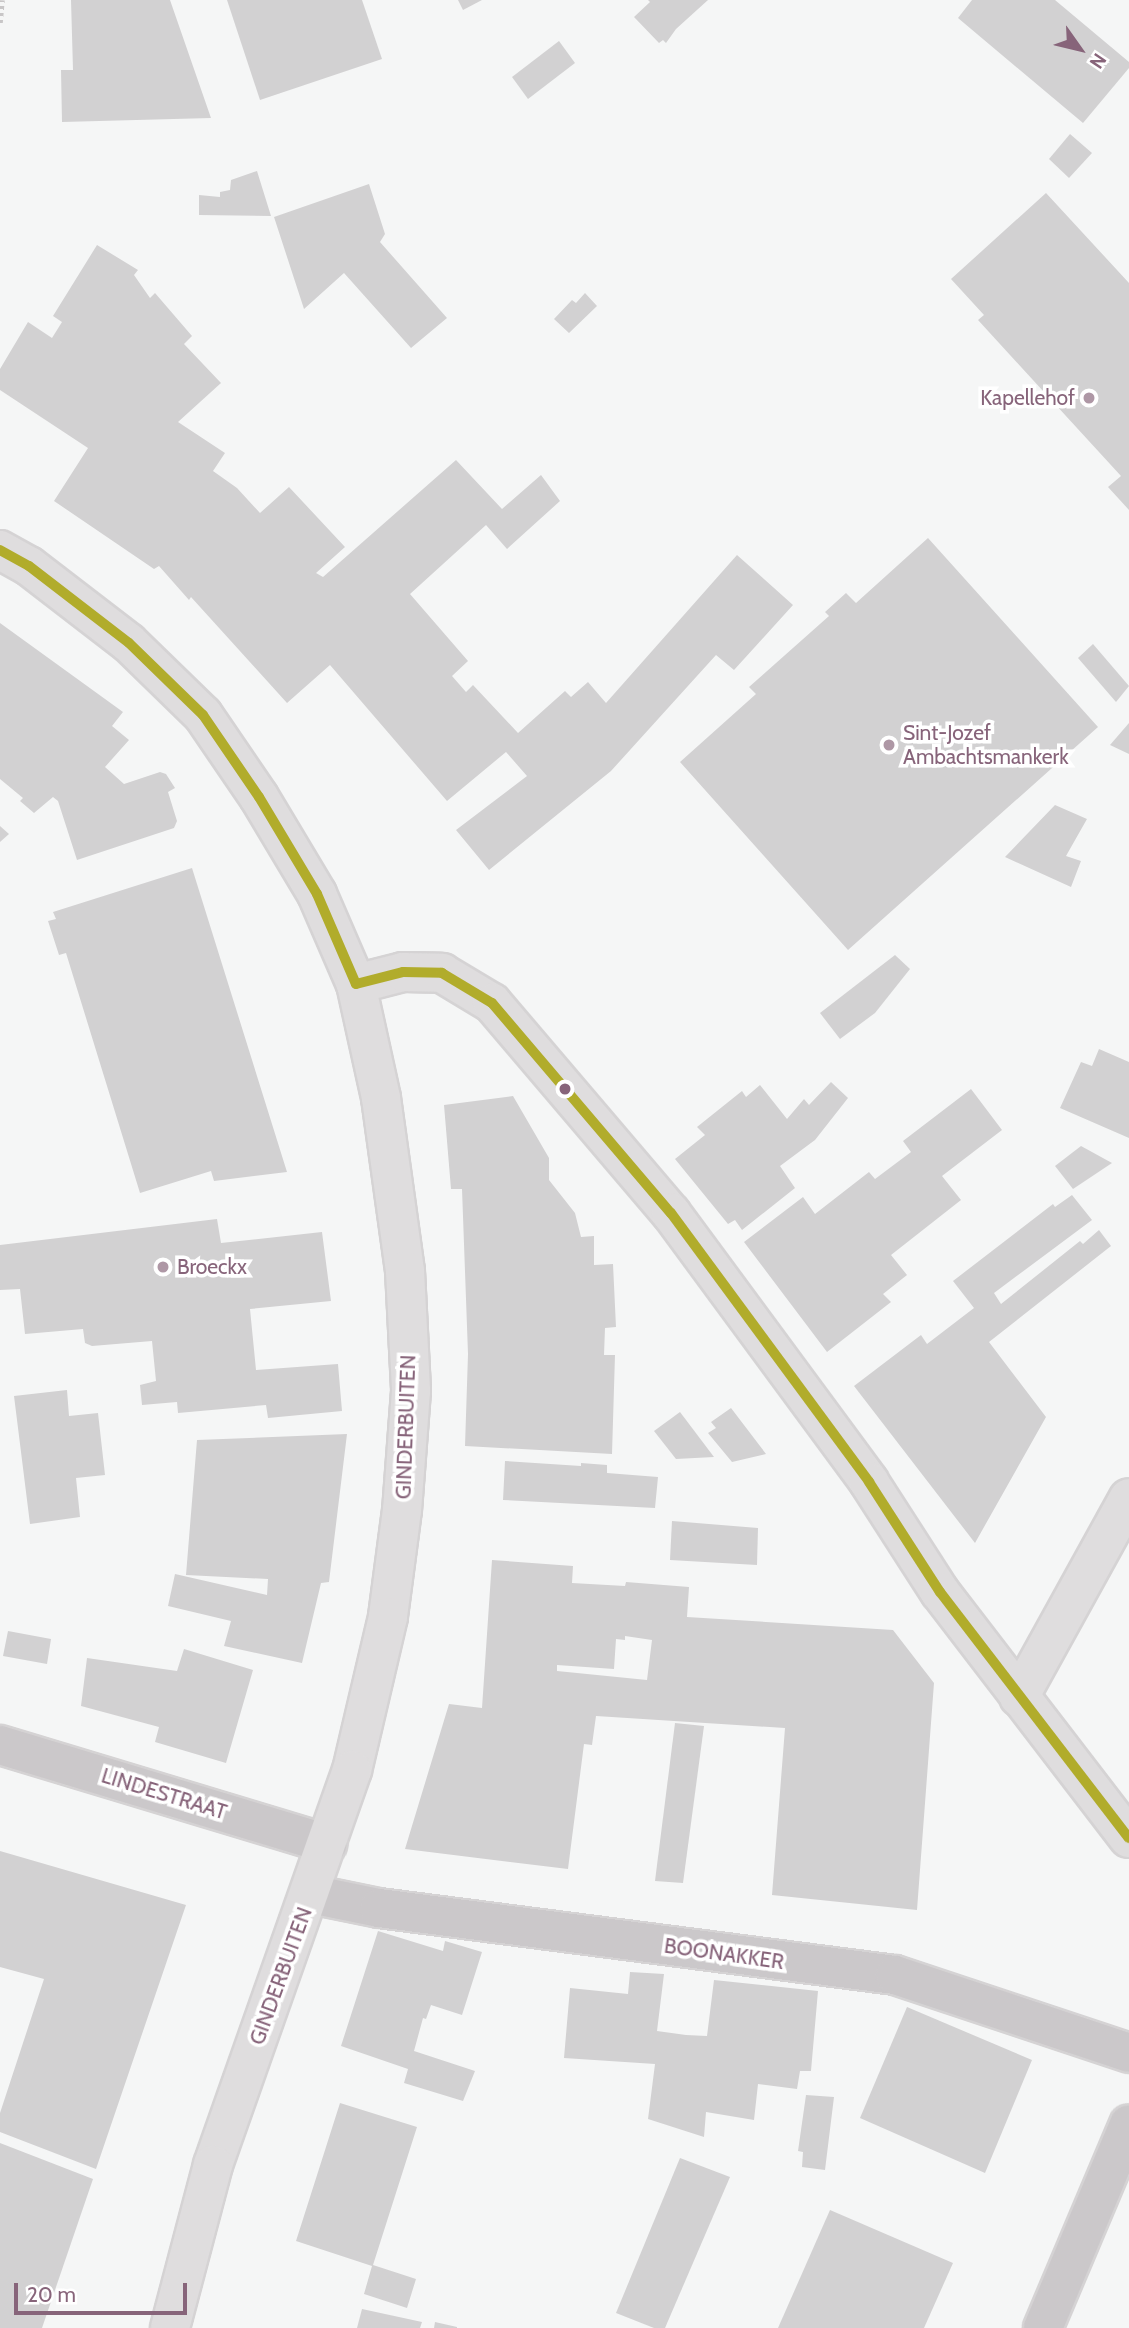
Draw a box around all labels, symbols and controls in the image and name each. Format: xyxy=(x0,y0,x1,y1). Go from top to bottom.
north arrow xyxy=(1045,14,1115,84)
text: N xyxy=(1085,49,1111,73)
place label: Kapellehof xyxy=(980,385,1075,411)
marker: Kapellehof xyxy=(1081,390,1097,406)
place label: Sint-Jozef Ambachtsmankerk xyxy=(903,720,1069,770)
marker: Sint-Jozef Ambachtsmankerk xyxy=(881,737,897,753)
unlabelled marker xyxy=(558,1082,572,1096)
place label: Broeckx xyxy=(177,1254,247,1280)
marker: Broeckx xyxy=(155,1259,171,1275)
street label: GINDERBUITEN xyxy=(391,1354,421,1500)
street label: LINDESTRAAT xyxy=(98,1763,230,1825)
street label: GINDERBUITEN xyxy=(244,1904,318,2048)
street label: BOONAKKER xyxy=(663,1933,785,1975)
scale bar xyxy=(18,2268,191,2312)
text: 20 m xyxy=(27,2282,76,2307)

